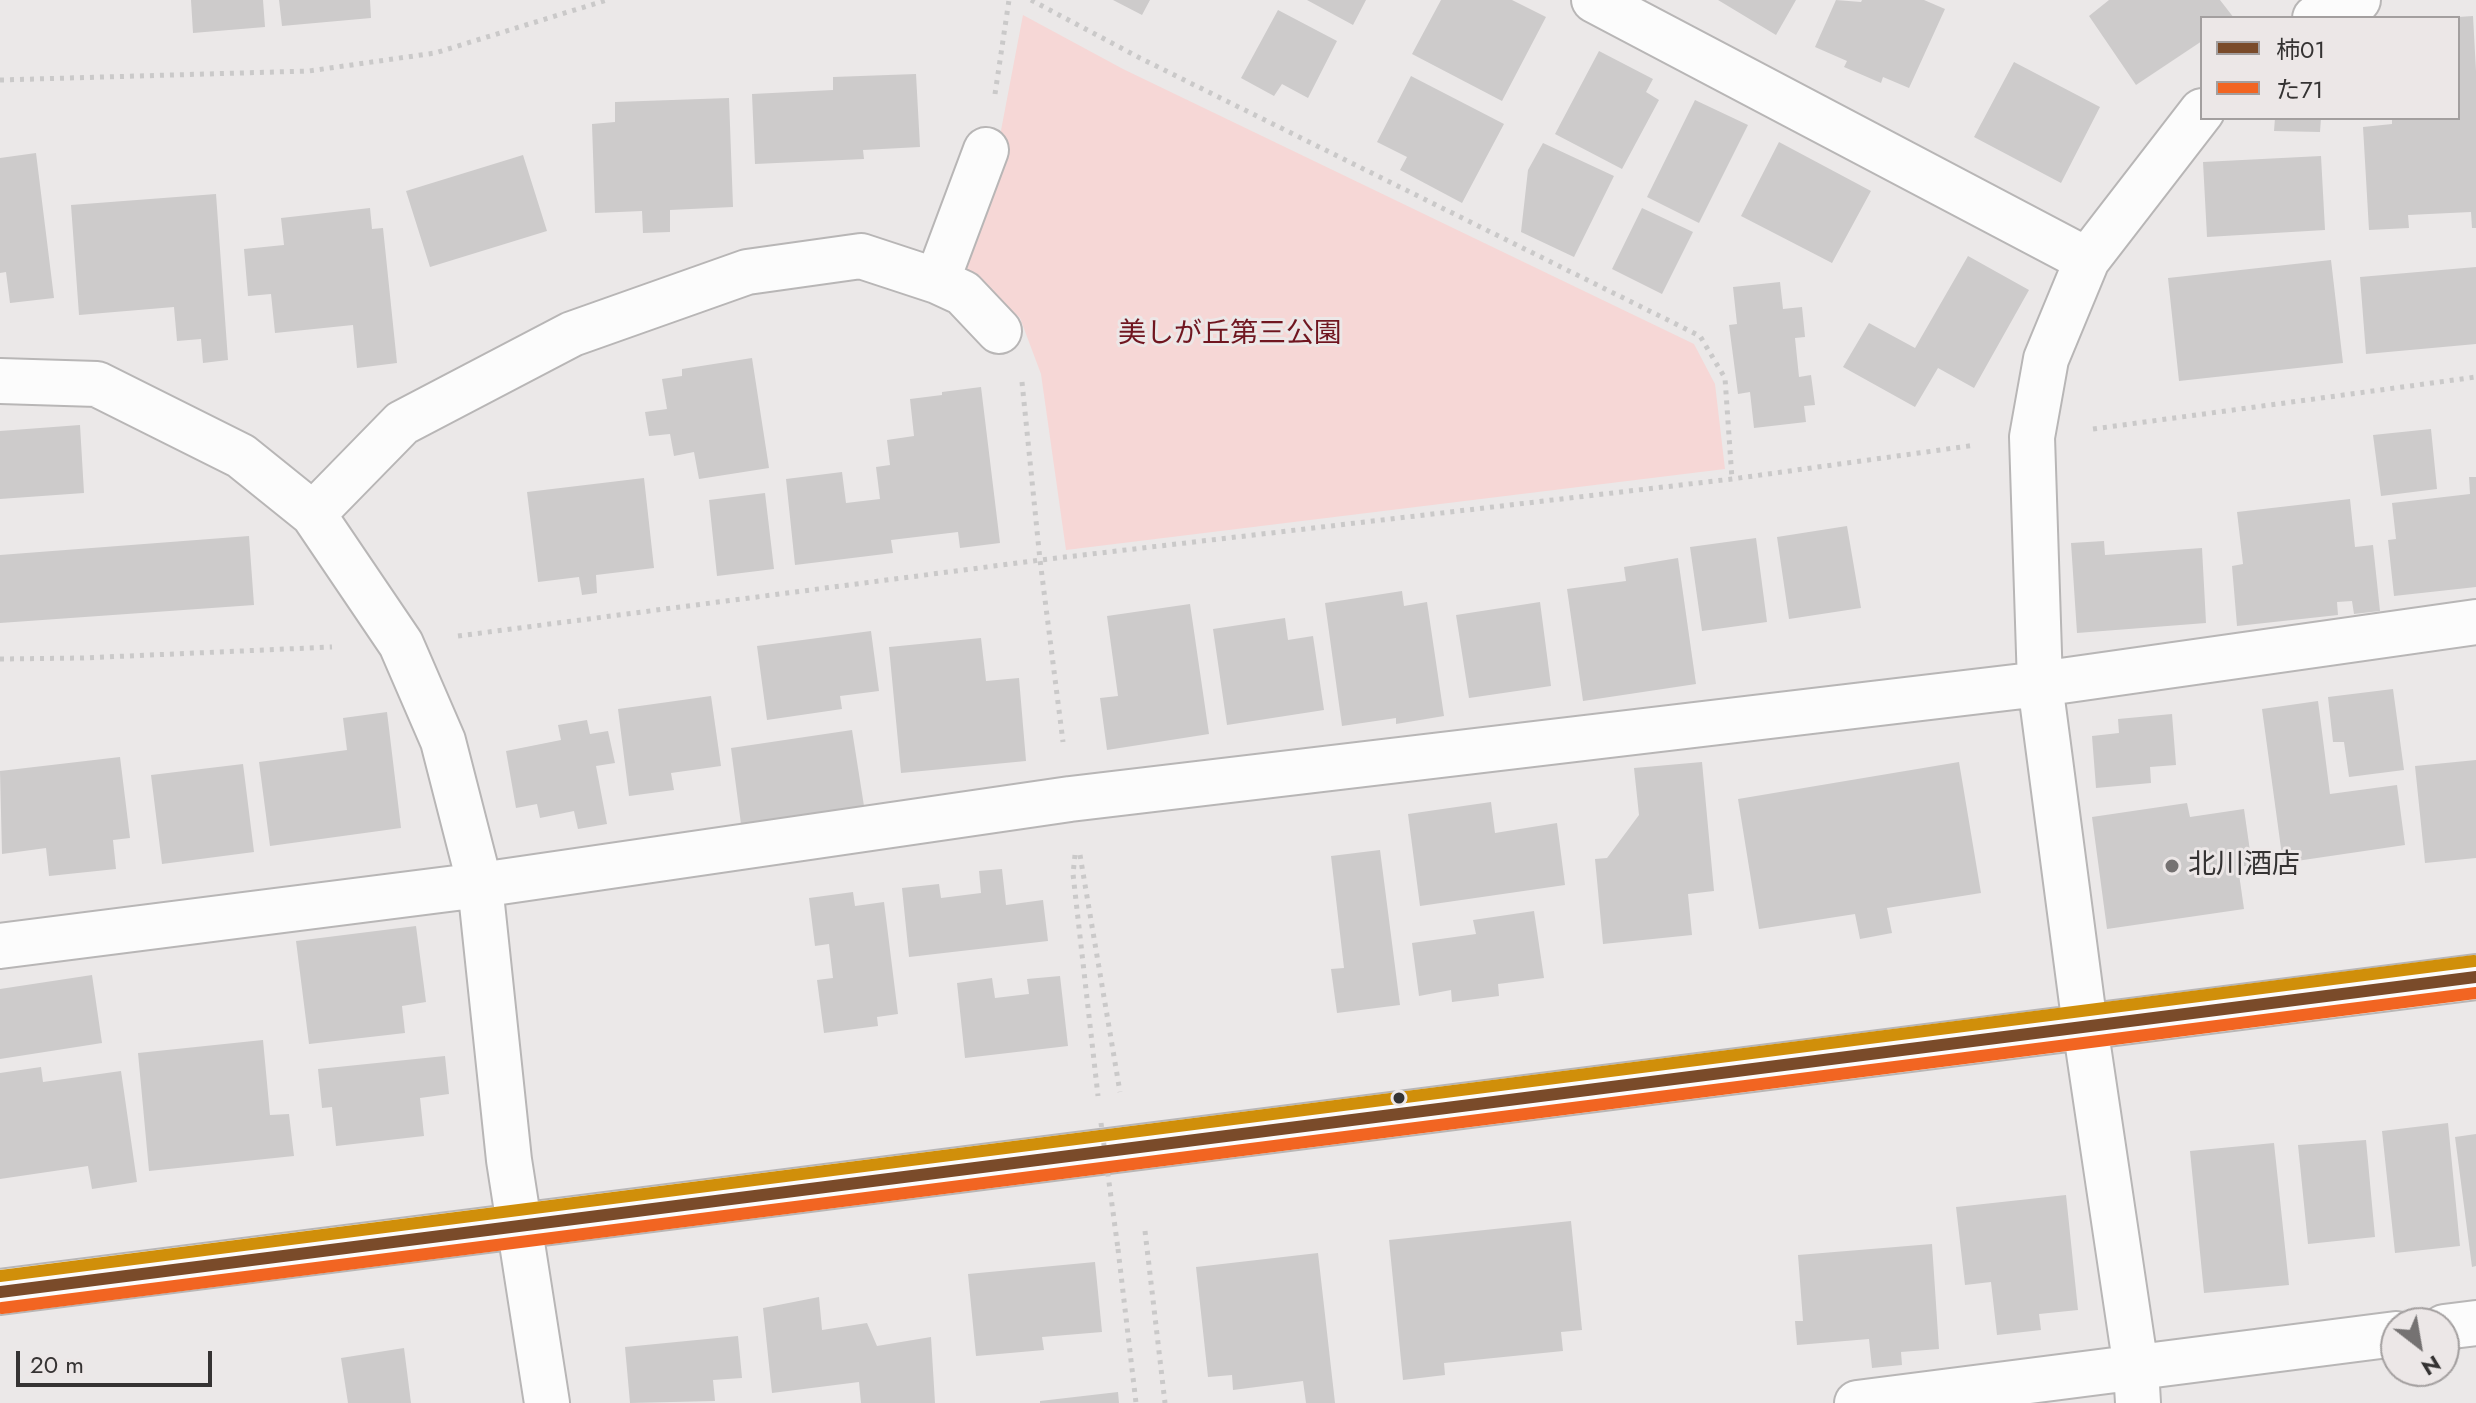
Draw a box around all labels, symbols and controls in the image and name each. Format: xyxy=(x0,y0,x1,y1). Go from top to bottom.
legend xyxy=(2200,16,2460,120)
text: 柿01 xyxy=(2276,32,2325,67)
text: た71 xyxy=(2276,72,2323,107)
park label: 美しが丘第三公園 xyxy=(1118,318,1342,352)
place label: 北川酒店 xyxy=(2188,849,2300,883)
marker: 北川酒店 xyxy=(2163,857,2181,875)
unlabelled marker xyxy=(1391,1090,1407,1106)
north arrow xyxy=(2380,1307,2460,1387)
scale bar xyxy=(20,1335,216,1385)
text: 20 m xyxy=(30,1347,84,1382)
text: N xyxy=(2416,1348,2447,1384)

